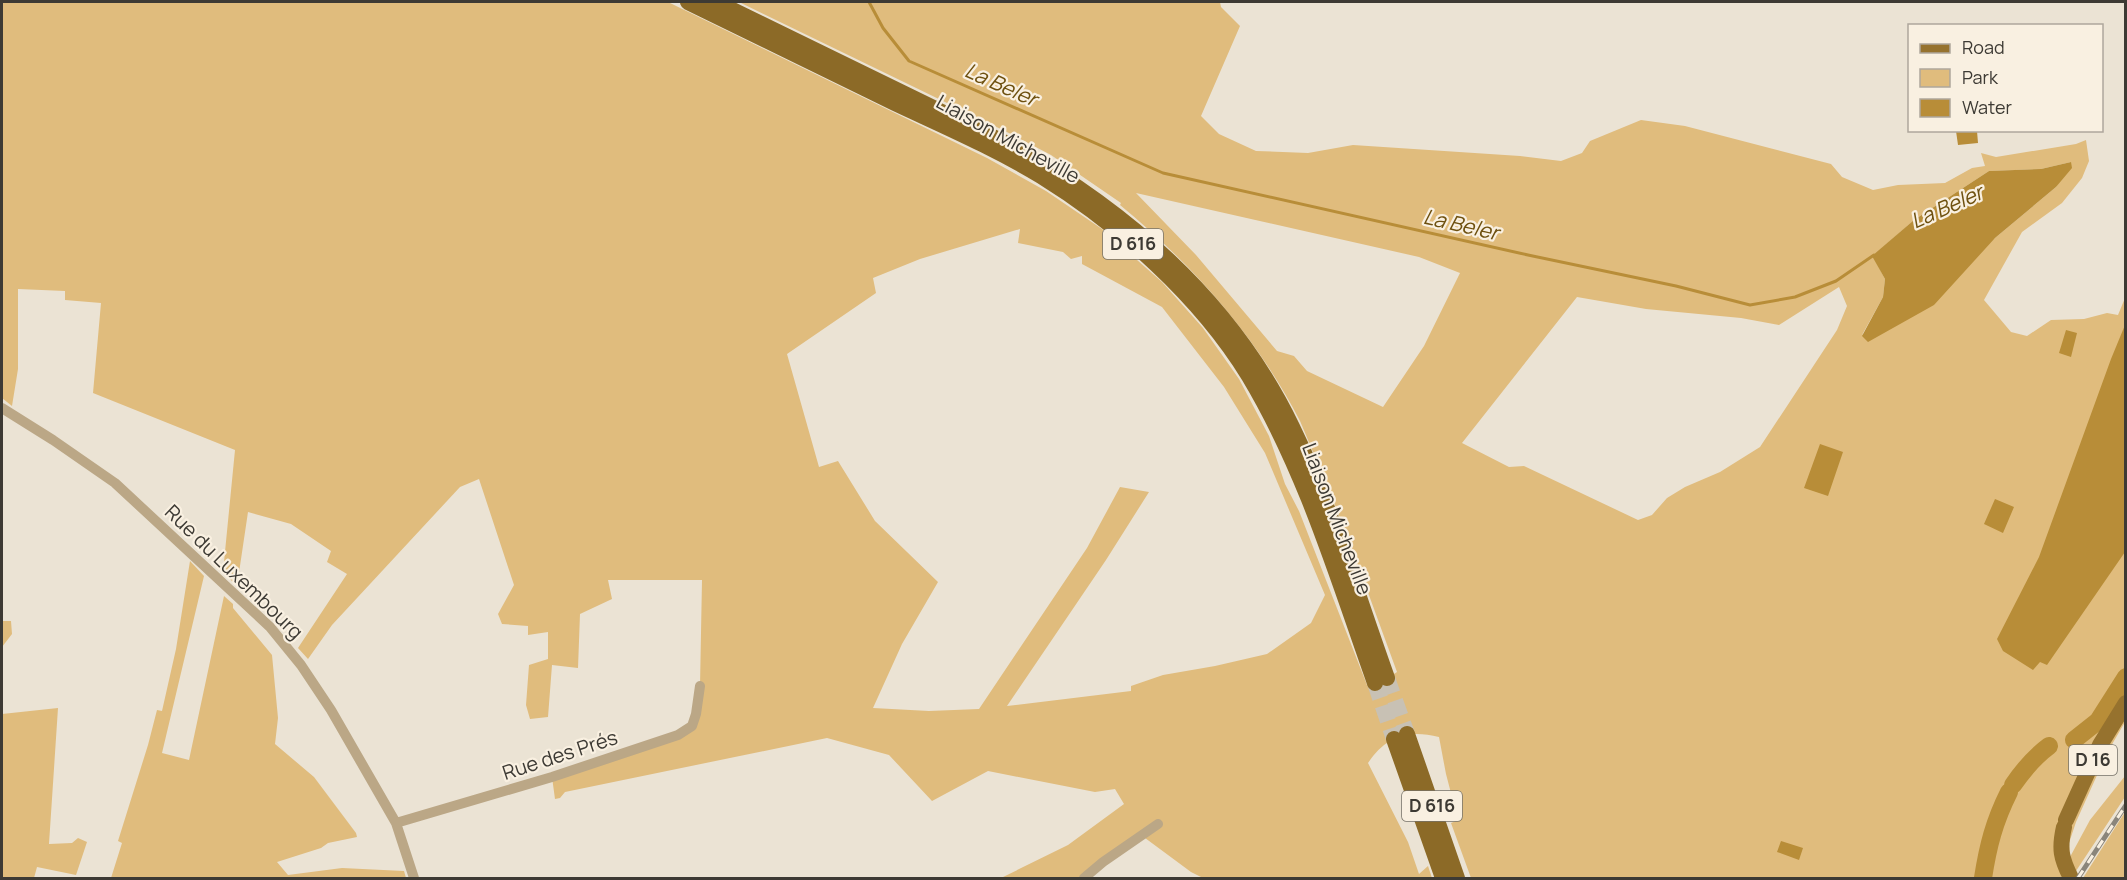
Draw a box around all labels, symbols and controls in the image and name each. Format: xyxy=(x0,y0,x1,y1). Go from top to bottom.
legend xyxy=(1908,24,2103,132)
text: Road xyxy=(1962,35,2005,59)
water label: La Beler xyxy=(961,56,1044,113)
text: Park xyxy=(1962,65,1999,89)
street label: Liaison Micheville xyxy=(932,88,1085,189)
text: Water xyxy=(1962,95,2012,119)
water label: La Beler xyxy=(1906,177,1989,234)
water label: La Beler xyxy=(1421,202,1504,247)
road number: D 616 xyxy=(1103,229,1163,259)
street label: Liaison Micheville xyxy=(1296,439,1379,599)
street label: Rue du Luxembourg xyxy=(159,498,309,645)
street label: Rue des Prés xyxy=(499,723,621,786)
road number: D 16 xyxy=(2069,745,2117,775)
road number: D 616 xyxy=(1402,791,1462,821)

